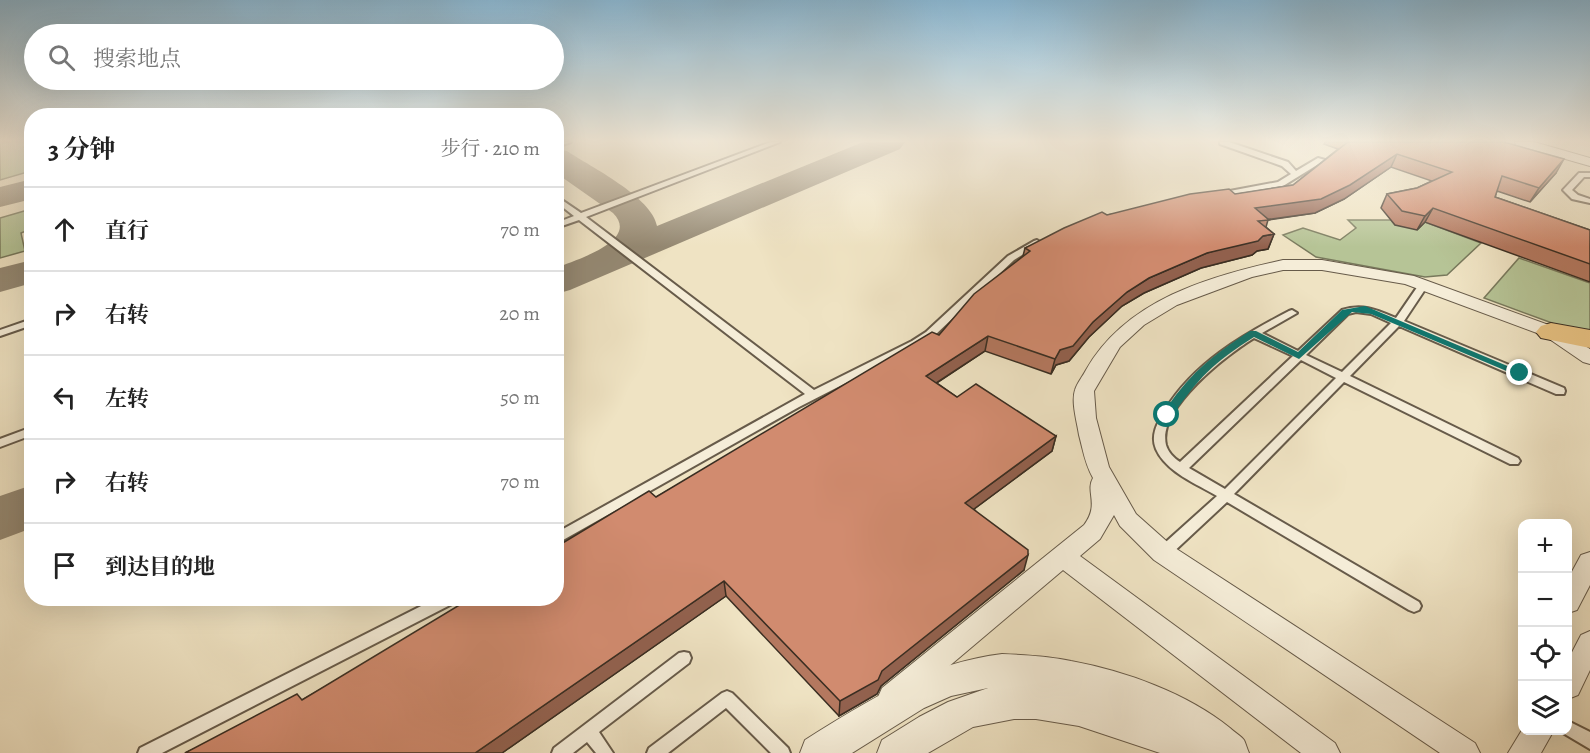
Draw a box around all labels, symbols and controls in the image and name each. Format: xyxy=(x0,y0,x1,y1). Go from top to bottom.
search box xyxy=(24,24,564,90)
icon: search xyxy=(45,41,78,74)
text: 搜索地点 xyxy=(93,44,181,74)
text: 3 分钟 xyxy=(48,132,116,167)
text: 步行 · 210 m xyxy=(441,135,540,162)
icon: ahead xyxy=(48,213,81,246)
text: 直行 xyxy=(105,216,149,246)
text: 70 m xyxy=(500,216,540,243)
icon: right xyxy=(48,297,81,330)
text: 右转 xyxy=(105,300,149,330)
text: 20 m xyxy=(499,300,540,327)
route end xyxy=(1506,359,1532,385)
icon: left xyxy=(48,381,81,414)
text: 左转 xyxy=(105,384,149,414)
text: 50 m xyxy=(500,384,540,411)
route start xyxy=(1153,401,1179,427)
icon: right xyxy=(48,465,81,498)
text: 右转 xyxy=(105,468,149,498)
text: 70 m xyxy=(500,468,540,495)
map controls xyxy=(1518,519,1572,735)
button: + xyxy=(1518,519,1572,573)
icon: arrive xyxy=(48,549,81,582)
text: 到达目的地 xyxy=(105,552,215,582)
button: − xyxy=(1518,573,1572,627)
button: locate xyxy=(1518,627,1572,681)
button: layers xyxy=(1518,681,1572,735)

